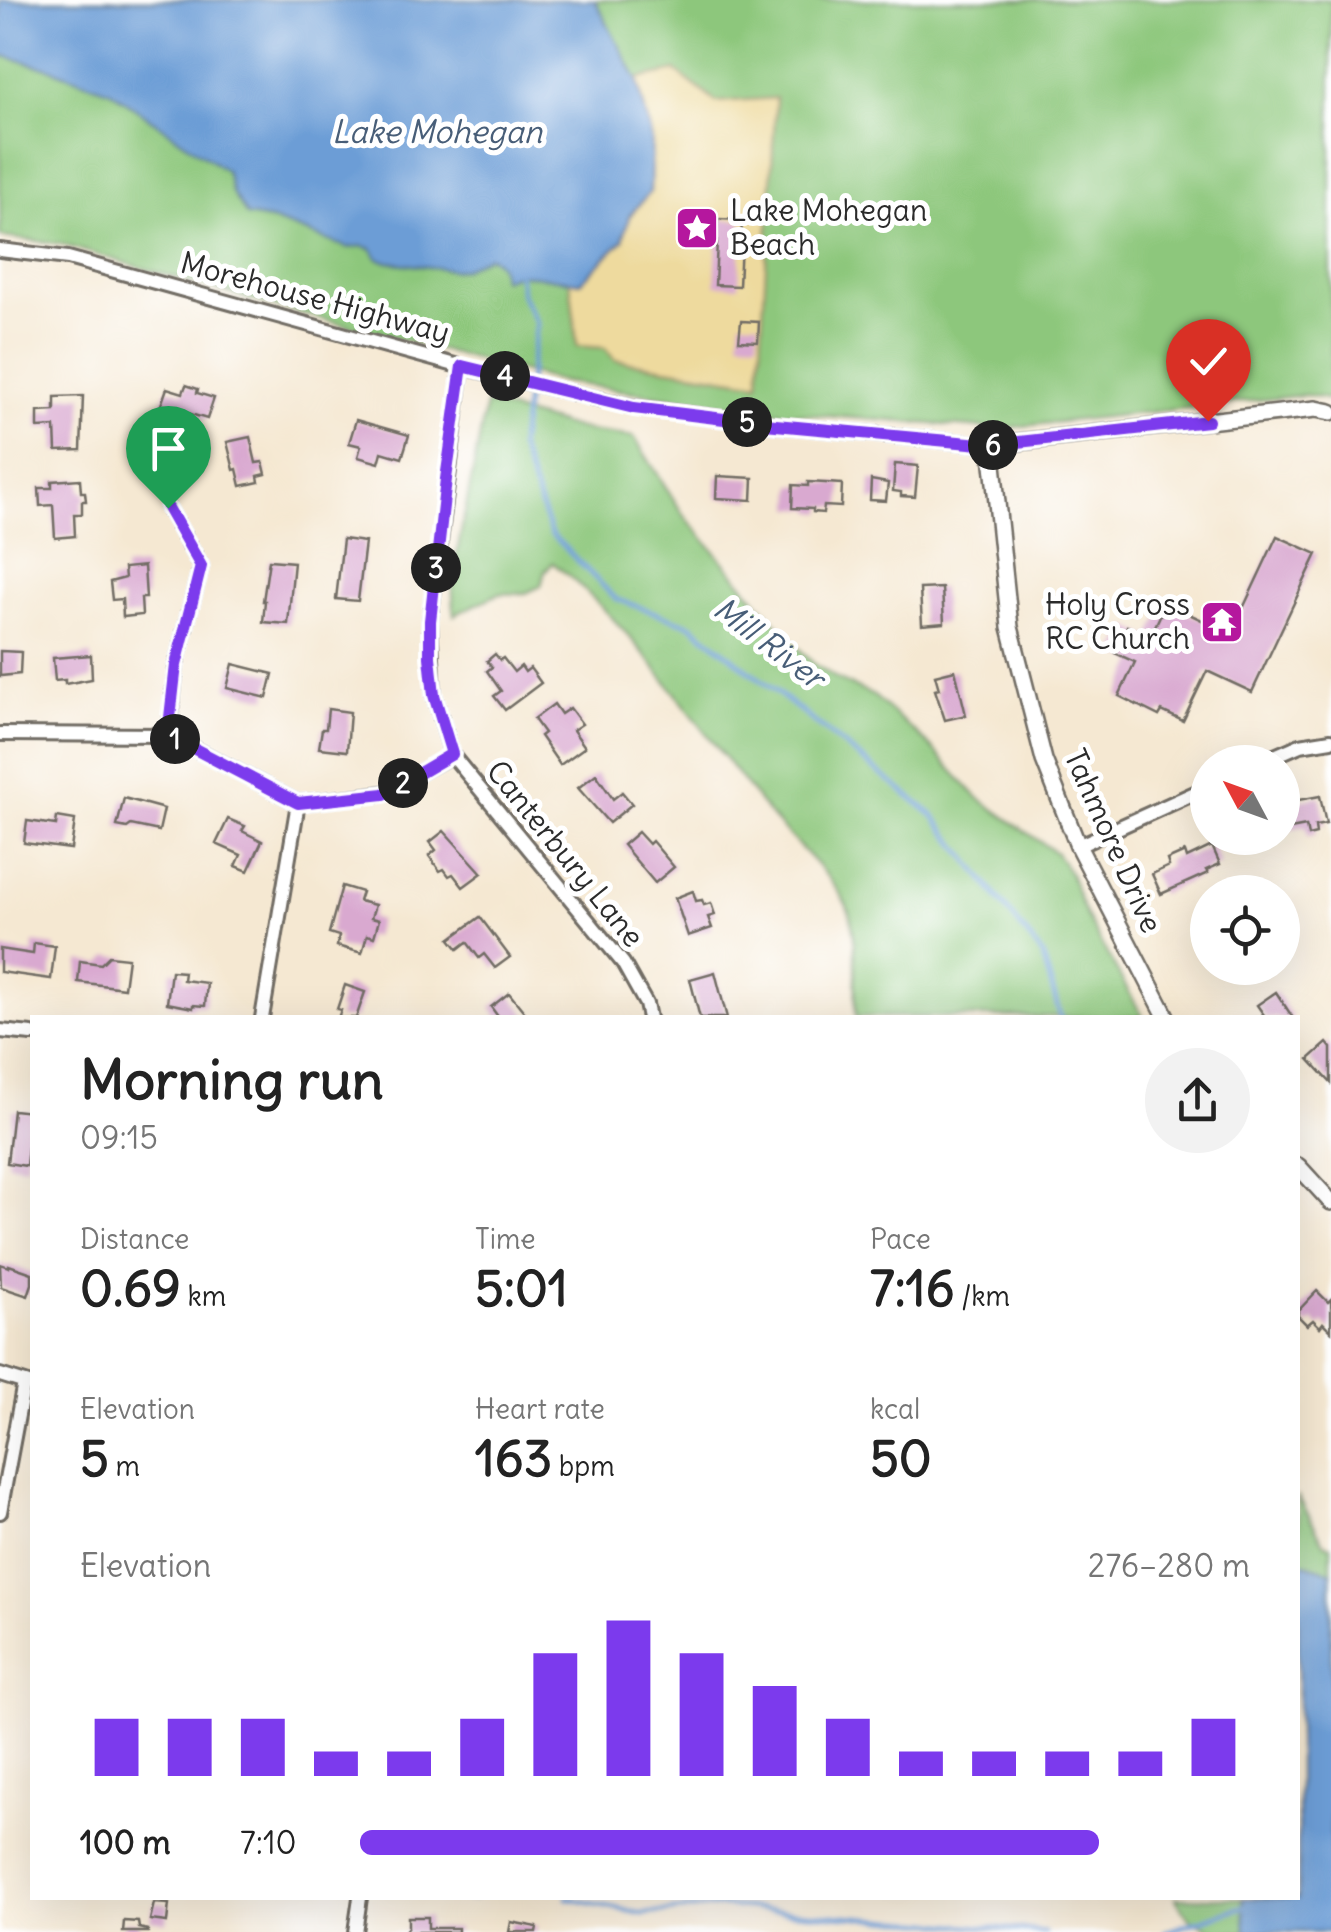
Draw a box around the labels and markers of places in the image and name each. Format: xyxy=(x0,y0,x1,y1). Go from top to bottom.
place label: Lake Mohegan Beach xyxy=(730,191,927,263)
place icon: Lake Mohegan Beach xyxy=(674,205,720,251)
pin xyxy=(1166,319,1251,422)
pin: 4 xyxy=(480,351,530,401)
pin: 5 xyxy=(722,397,772,447)
pin xyxy=(126,406,211,509)
pin: 6 xyxy=(968,420,1018,470)
pin: 3 xyxy=(411,543,461,593)
place label: Holy Cross RC Church xyxy=(1045,585,1190,657)
temple icon: Holy Cross RC Church xyxy=(1199,599,1245,645)
pin: 1 xyxy=(150,714,200,764)
pin: 2 xyxy=(378,758,428,808)

